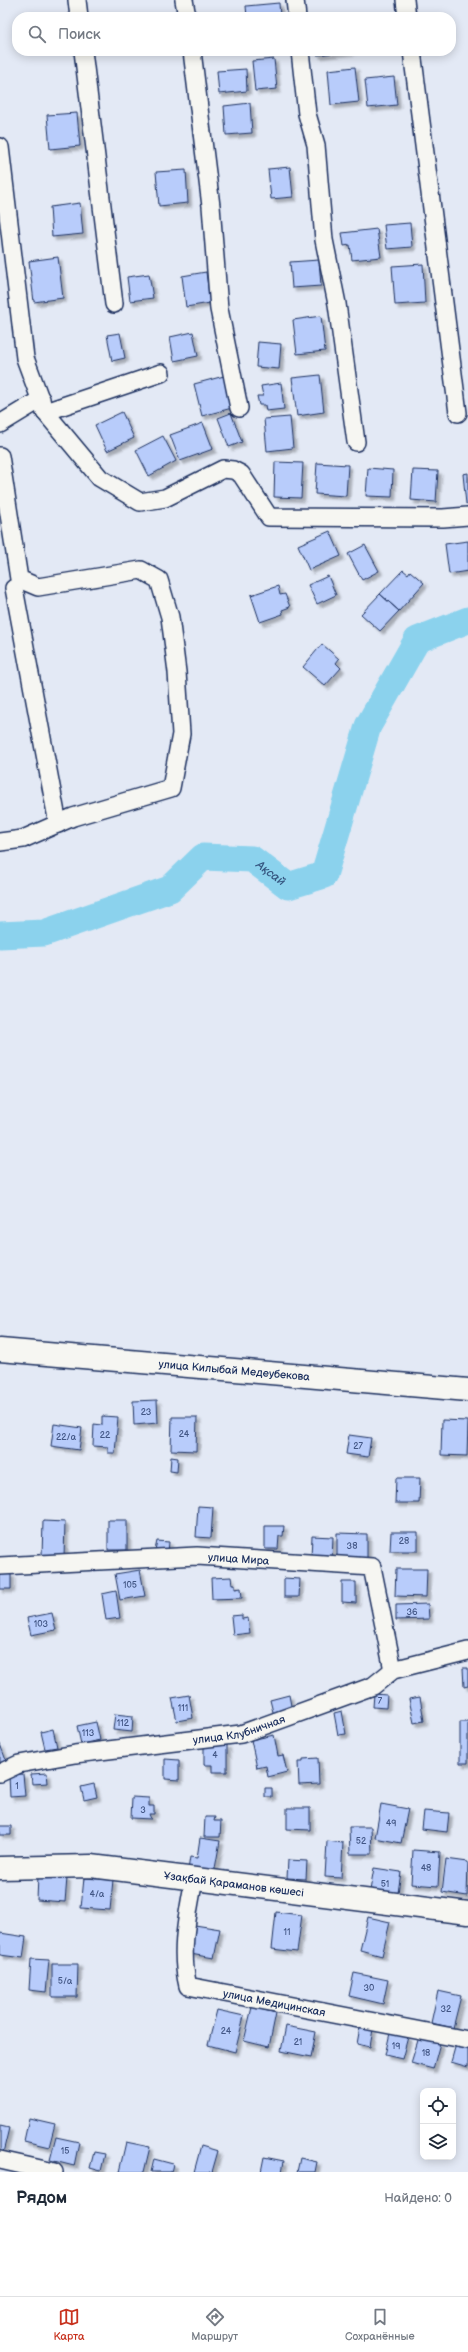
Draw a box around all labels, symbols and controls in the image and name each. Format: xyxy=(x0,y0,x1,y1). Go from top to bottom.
search box xyxy=(12,12,456,56)
icon: search xyxy=(26,23,48,45)
text: Поиск xyxy=(58,25,101,44)
water label: Ақсай xyxy=(252,857,288,890)
street label: улица Килыбай Медеубекова xyxy=(158,1358,311,1383)
house number: 23 xyxy=(141,1407,152,1418)
house number: 24 xyxy=(179,1429,190,1440)
house number: 22 xyxy=(100,1430,111,1441)
house number: 22/а xyxy=(56,1432,77,1443)
house number: 27 xyxy=(353,1441,363,1452)
house number: 28 xyxy=(399,1536,409,1547)
house number: 38 xyxy=(347,1541,357,1552)
street label: улица Мира xyxy=(208,1551,270,1568)
house number: 105 xyxy=(123,1580,137,1591)
house number: 36 xyxy=(406,1607,418,1618)
house number: 103 xyxy=(34,1619,49,1630)
house number: 7 xyxy=(378,1696,383,1707)
house number: 111 xyxy=(178,1703,188,1714)
street label: улица Клубничная xyxy=(192,1713,287,1747)
house number: 112 xyxy=(117,1718,130,1729)
house number: 113 xyxy=(82,1728,95,1739)
house number: 4 xyxy=(212,1750,218,1761)
house number: 1 xyxy=(15,1781,19,1792)
house number: 3 xyxy=(140,1805,146,1816)
house number: 49 xyxy=(386,1818,396,1829)
house number: 52 xyxy=(356,1836,367,1847)
house number: 48 xyxy=(421,1863,431,1874)
street label: Ұзақбай Қараманов көшесі xyxy=(163,1869,305,1899)
house number: 51 xyxy=(381,1879,389,1890)
house number: 4/а xyxy=(90,1889,105,1900)
house number: 11 xyxy=(284,1927,290,1938)
house number: 5/а xyxy=(58,1976,73,1987)
house number: 30 xyxy=(364,1983,374,1994)
street label: улица Медицинская xyxy=(222,1987,327,2019)
house number: 32 xyxy=(441,2004,452,2015)
house number: 24 xyxy=(221,2026,232,2037)
house number: 21 xyxy=(294,2037,302,2048)
house number: 19 xyxy=(392,2041,400,2052)
house number: 18 xyxy=(422,2048,430,2059)
map controls xyxy=(420,2088,456,2160)
button: locate xyxy=(420,2088,456,2124)
button: layers xyxy=(420,2124,456,2160)
house number: 15 xyxy=(61,2146,69,2157)
text: Рядом xyxy=(16,2188,67,2208)
text: Найдено: 0 xyxy=(384,2190,452,2206)
tab: Карта xyxy=(53,2306,84,2343)
tab: Маршрут xyxy=(191,2306,238,2343)
tab: Сохранённые xyxy=(345,2306,415,2343)

